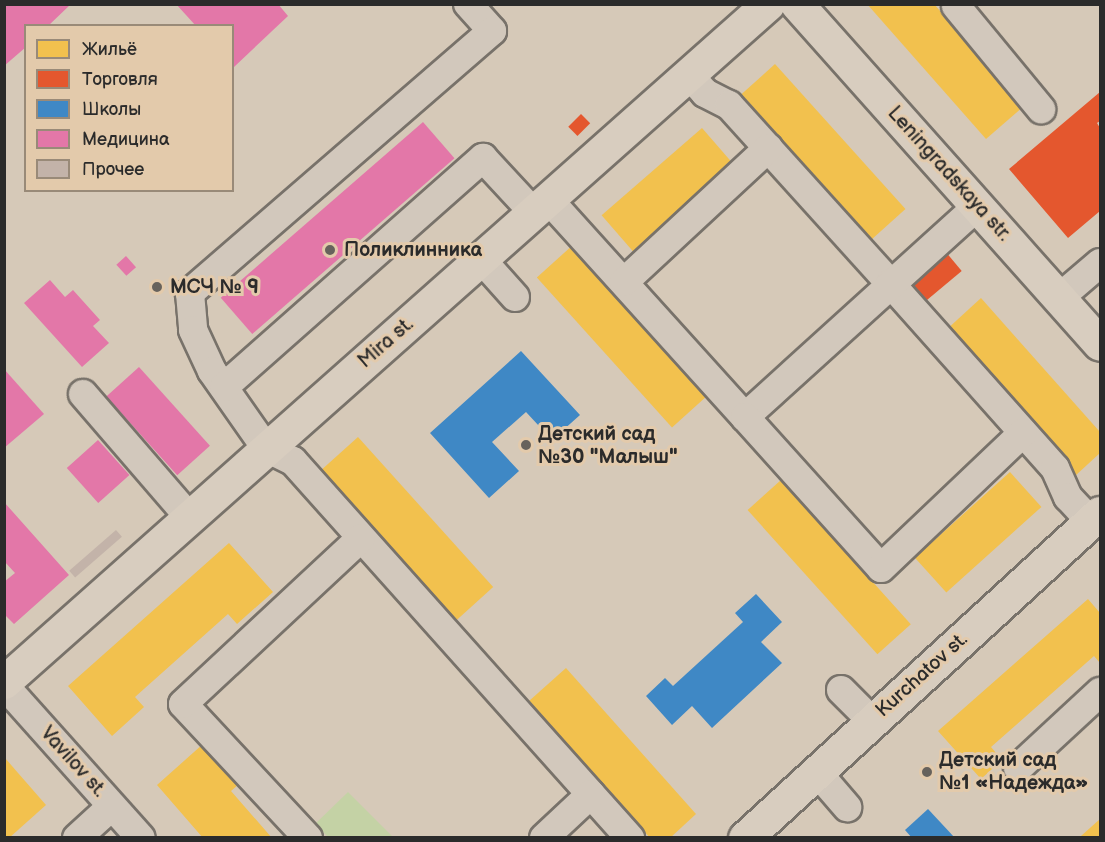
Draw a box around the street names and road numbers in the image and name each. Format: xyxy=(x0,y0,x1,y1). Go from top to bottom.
street label: Leningradskaya str. xyxy=(882,102,1016,246)
street label: Mira st. xyxy=(353,312,419,374)
street label: Kurchatov st. xyxy=(871,628,973,722)
street label: Vavilov st. xyxy=(35,722,111,802)

